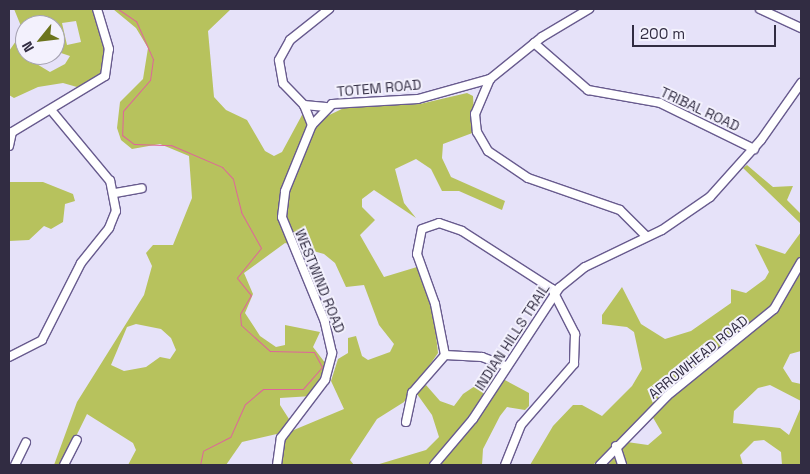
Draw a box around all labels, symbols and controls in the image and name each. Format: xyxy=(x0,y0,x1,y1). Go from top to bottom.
north arrow xyxy=(15,15,65,65)
scale bar xyxy=(635,15,779,47)
text: 200 m xyxy=(640,24,685,43)
text: N xyxy=(18,38,38,55)
street label: TOTEM ROAD xyxy=(336,76,422,100)
street label: TRIBAL ROAD xyxy=(658,83,742,135)
street label: WESTWIND ROAD xyxy=(292,227,348,335)
street label: INDIAN HILLS TRAIL xyxy=(471,280,553,394)
street label: ARROWHEAD ROAD xyxy=(645,312,751,402)

